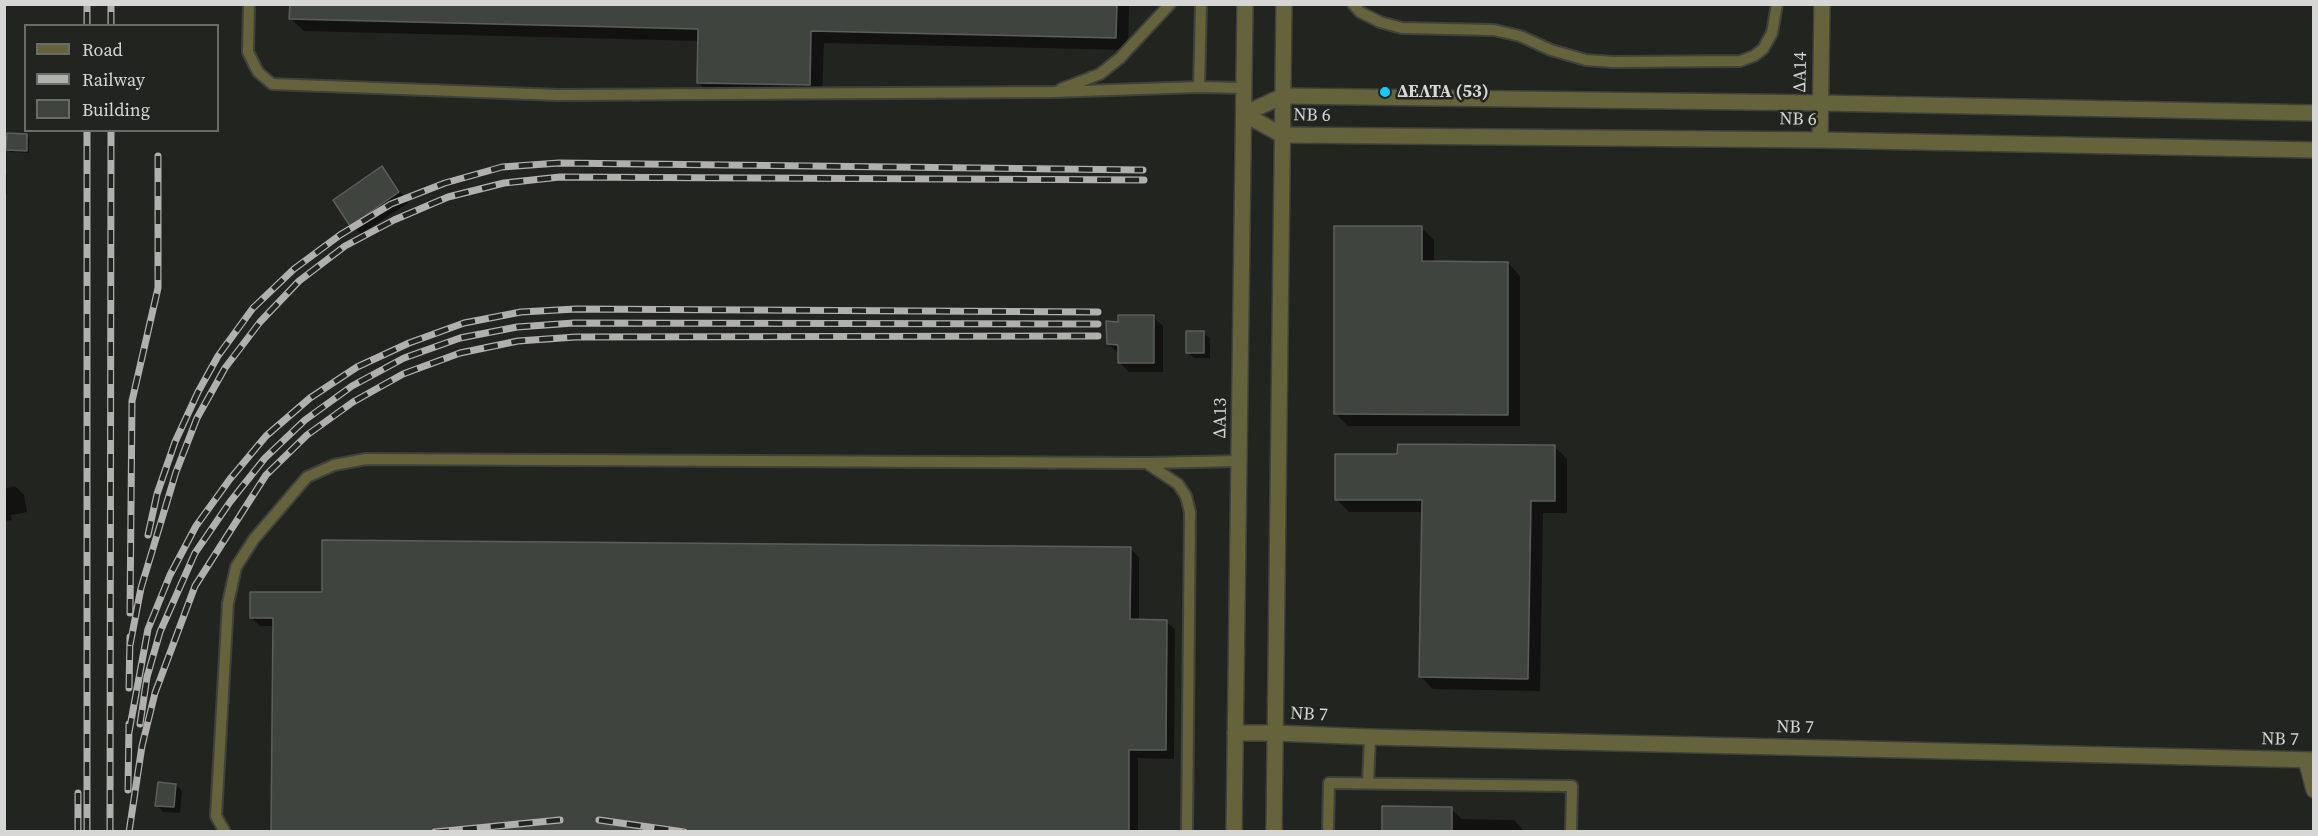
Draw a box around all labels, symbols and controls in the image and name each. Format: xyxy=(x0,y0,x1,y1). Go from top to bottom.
legend xyxy=(24,24,219,132)
text: Road xyxy=(82,37,123,62)
street label: ΔΑ14 xyxy=(1790,51,1812,93)
text: Railway xyxy=(82,67,145,92)
place label: ΔΕΛΤΑ (53) xyxy=(1397,81,1489,103)
marker: ΔΕΛΤΑ (53) xyxy=(1378,85,1392,99)
text: Building xyxy=(82,97,150,122)
street label: ΝΒ 6 xyxy=(1293,105,1331,127)
street label: ΝΒ 6 xyxy=(1779,109,1817,131)
street label: ΔΑ13 xyxy=(1210,397,1232,439)
street label: ΝΒ 7 xyxy=(1290,703,1328,727)
street label: ΝΒ 7 xyxy=(1776,717,1814,739)
street label: ΝΒ 7 xyxy=(2261,729,2299,751)

